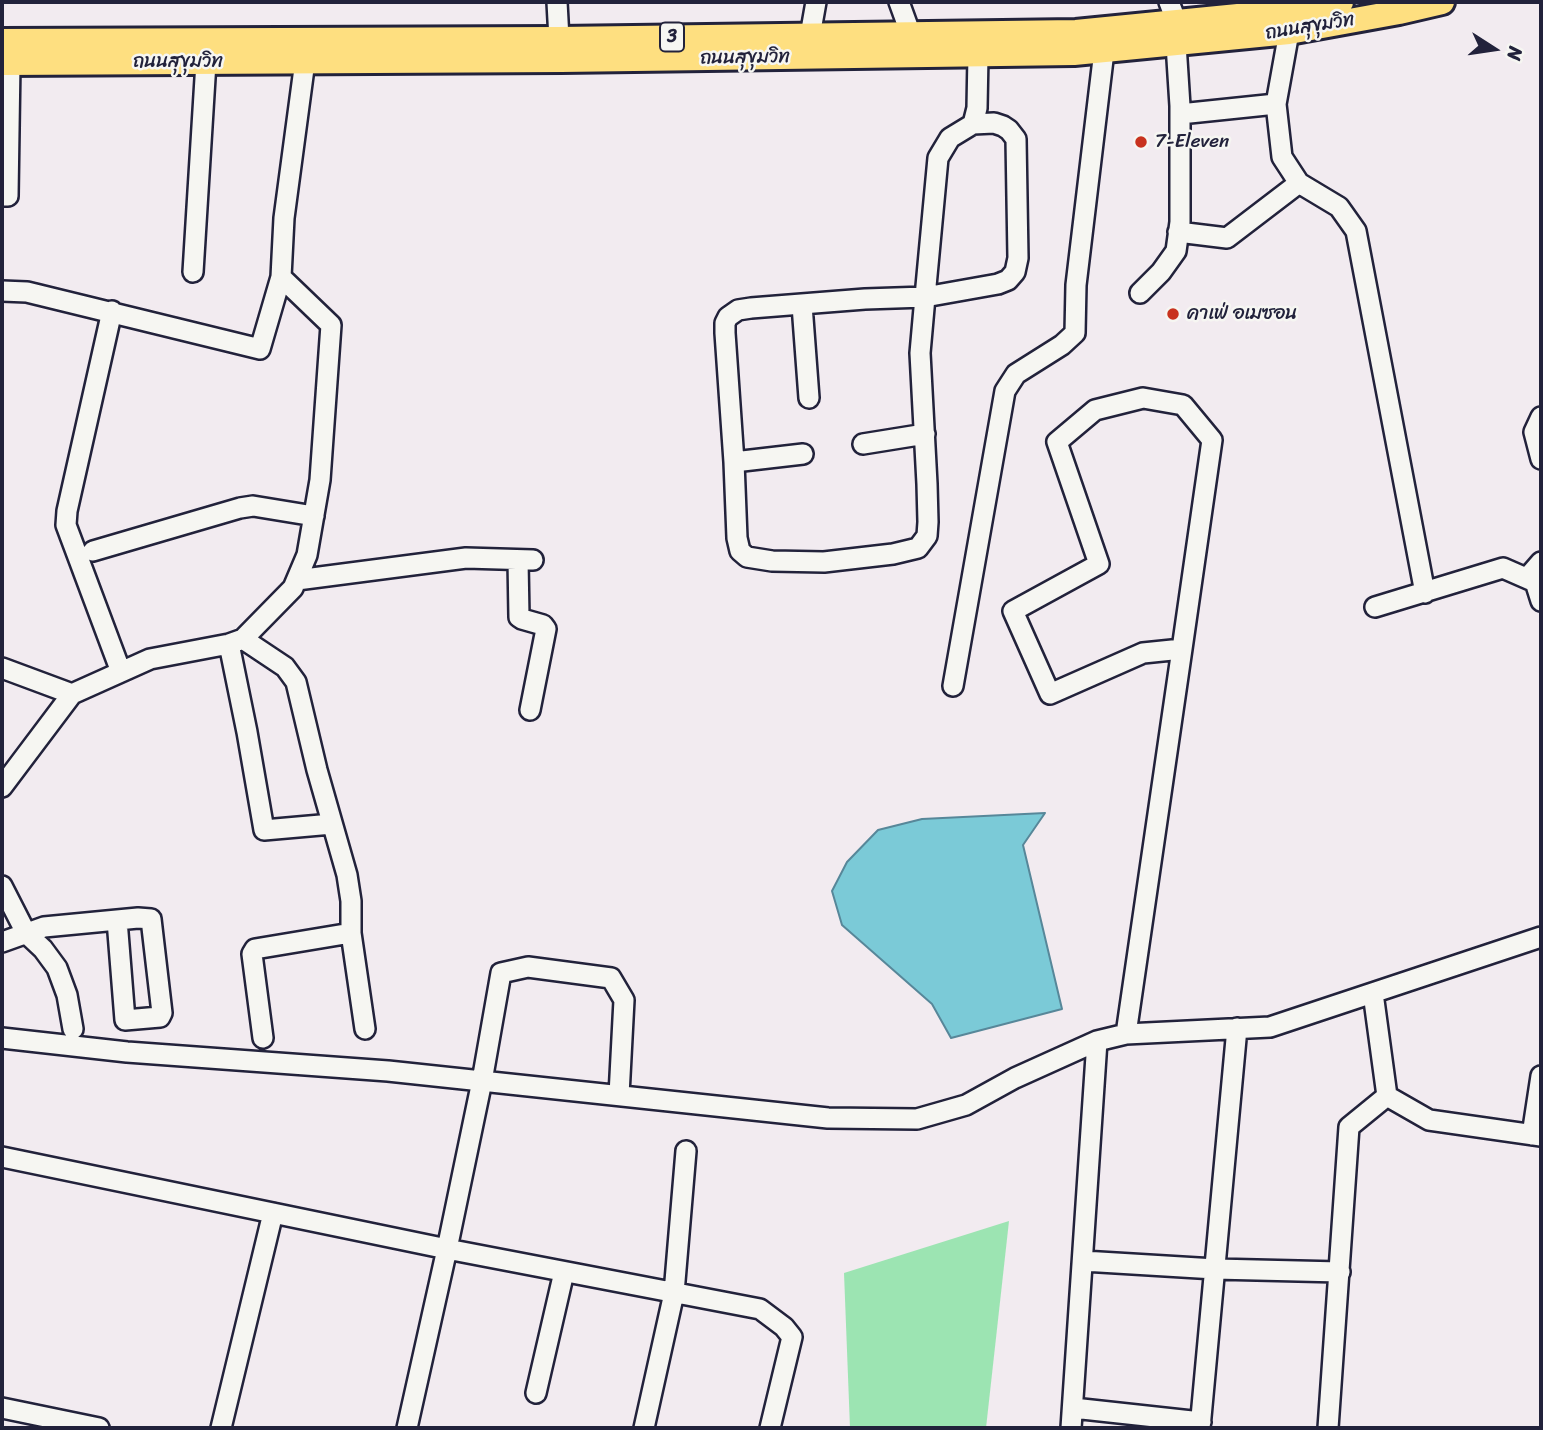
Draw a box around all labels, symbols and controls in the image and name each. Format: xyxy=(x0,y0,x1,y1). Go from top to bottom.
street label: ถนนสุขุมวิท xyxy=(1264,9,1356,45)
north arrow xyxy=(1459,14,1529,84)
road number: 3 xyxy=(660,22,684,52)
text: N xyxy=(1498,44,1533,63)
street label: ถนนสุขุมวิท xyxy=(700,46,790,70)
street label: ถนนสุขุมวิท xyxy=(133,51,223,73)
place label: 7-Eleven xyxy=(1155,131,1229,153)
marker: 7-Eleven xyxy=(1133,134,1149,150)
place label: คาเฟ่ อเมซอน xyxy=(1187,303,1297,325)
marker: คาเฟ่ อเมซอน xyxy=(1165,306,1181,322)

